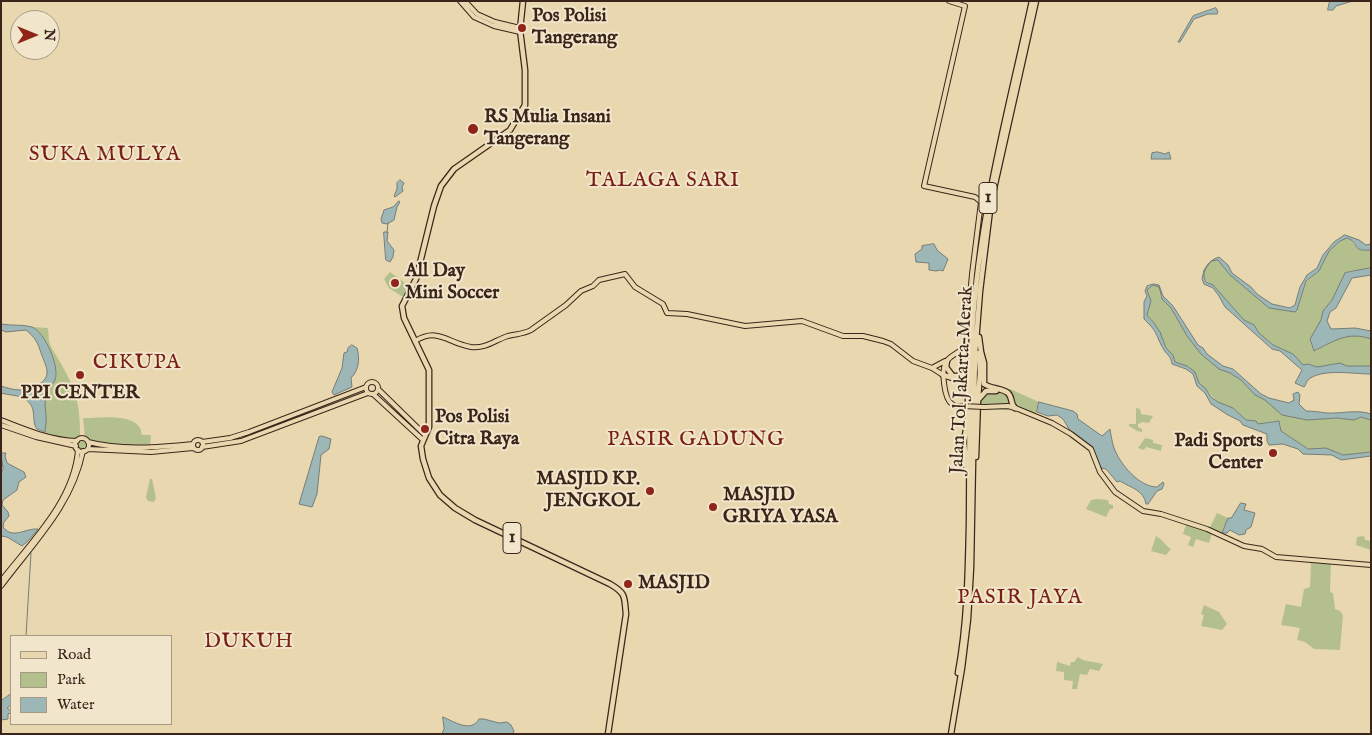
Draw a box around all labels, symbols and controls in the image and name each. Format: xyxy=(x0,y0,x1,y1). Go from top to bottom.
place label: Pos Polisi Tangerang xyxy=(532,6,617,50)
north arrow xyxy=(10,10,60,60)
marker: Pos Polisi Tangerang xyxy=(516,22,528,34)
text: N xyxy=(40,29,58,41)
place label: RS Mulia Insani Tangerang xyxy=(484,107,611,151)
marker: RS Mulia Insani Tangerang xyxy=(466,122,480,136)
district label: SUKA MULYA xyxy=(28,143,182,169)
district label: TALAGA SARI xyxy=(585,169,741,195)
road number: 1 xyxy=(979,182,997,214)
place label: All Day Mini Soccer xyxy=(405,261,499,305)
marker: All Day Mini Soccer xyxy=(389,277,401,289)
street label: Jalan Tol Jakarta–Merak xyxy=(947,285,979,475)
district label: CIKUPA xyxy=(92,351,182,377)
marker: PPI CENTER xyxy=(74,369,86,381)
place label: PPI CENTER xyxy=(21,383,139,405)
place label: Pos Polisi Citra Raya xyxy=(435,407,519,451)
marker: Pos Polisi Citra Raya xyxy=(419,423,431,435)
district label: PASIR GADUNG xyxy=(606,428,786,454)
place label: Padi Sports Center xyxy=(1174,431,1263,475)
marker: Padi Sports Center xyxy=(1267,447,1279,459)
place label: MASJID KP. JENGKOL xyxy=(536,469,640,513)
marker: MASJID KP. JENGKOL xyxy=(644,485,656,497)
place label: MASJID GRIYA YASA xyxy=(723,485,838,529)
marker: MASJID GRIYA YASA xyxy=(707,501,719,513)
road number: 1 xyxy=(503,522,521,554)
place label: MASJID xyxy=(638,573,710,595)
marker: MASJID xyxy=(622,578,634,590)
district label: PASIR JAYA xyxy=(956,586,1084,612)
district label: DUKUH xyxy=(203,630,295,656)
legend xyxy=(10,635,172,725)
text: Road xyxy=(57,645,91,664)
text: Park xyxy=(57,670,86,689)
text: Water xyxy=(57,695,94,714)

